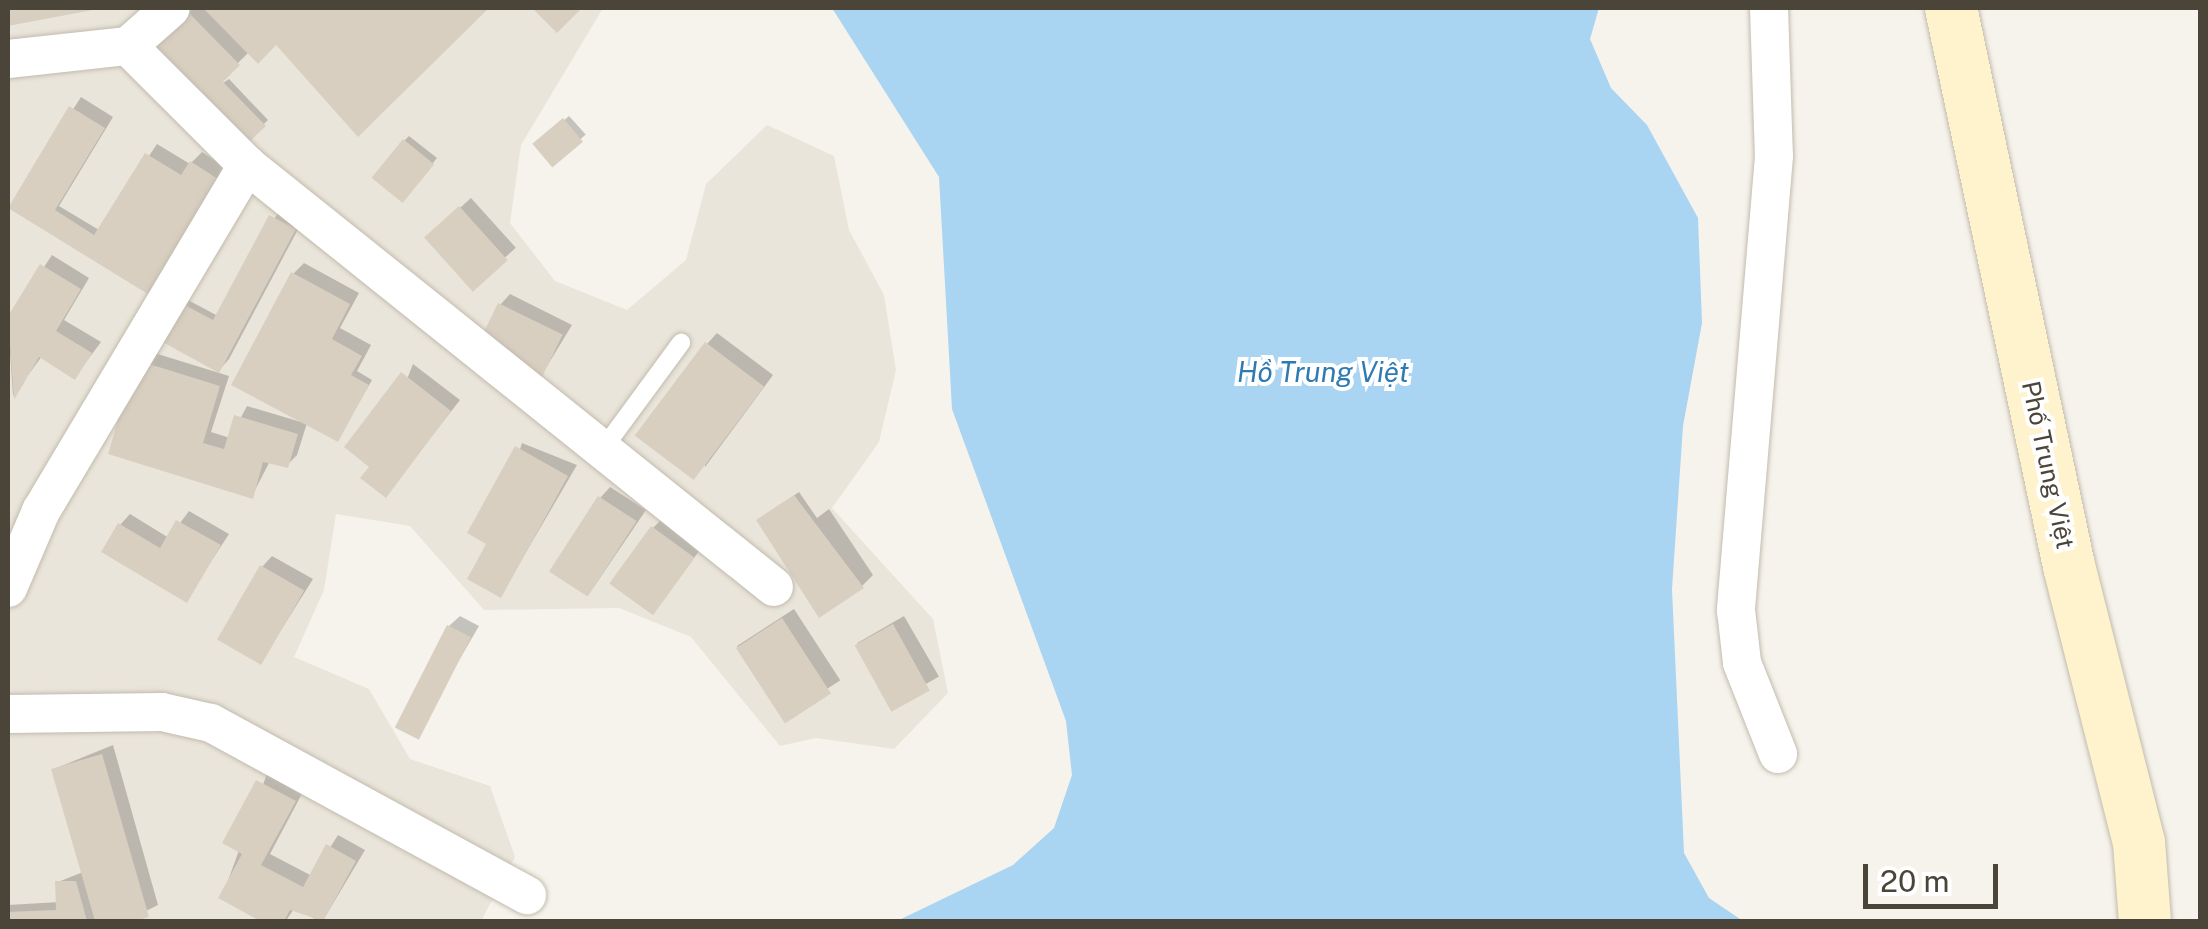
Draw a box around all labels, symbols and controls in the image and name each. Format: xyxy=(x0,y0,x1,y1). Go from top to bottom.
water label: Hồ Trung Việt xyxy=(1237,355,1409,389)
street label: Phố Trung Việt xyxy=(2016,378,2080,552)
scale bar xyxy=(1868,844,2003,906)
text: 20 m xyxy=(1880,863,1949,899)

